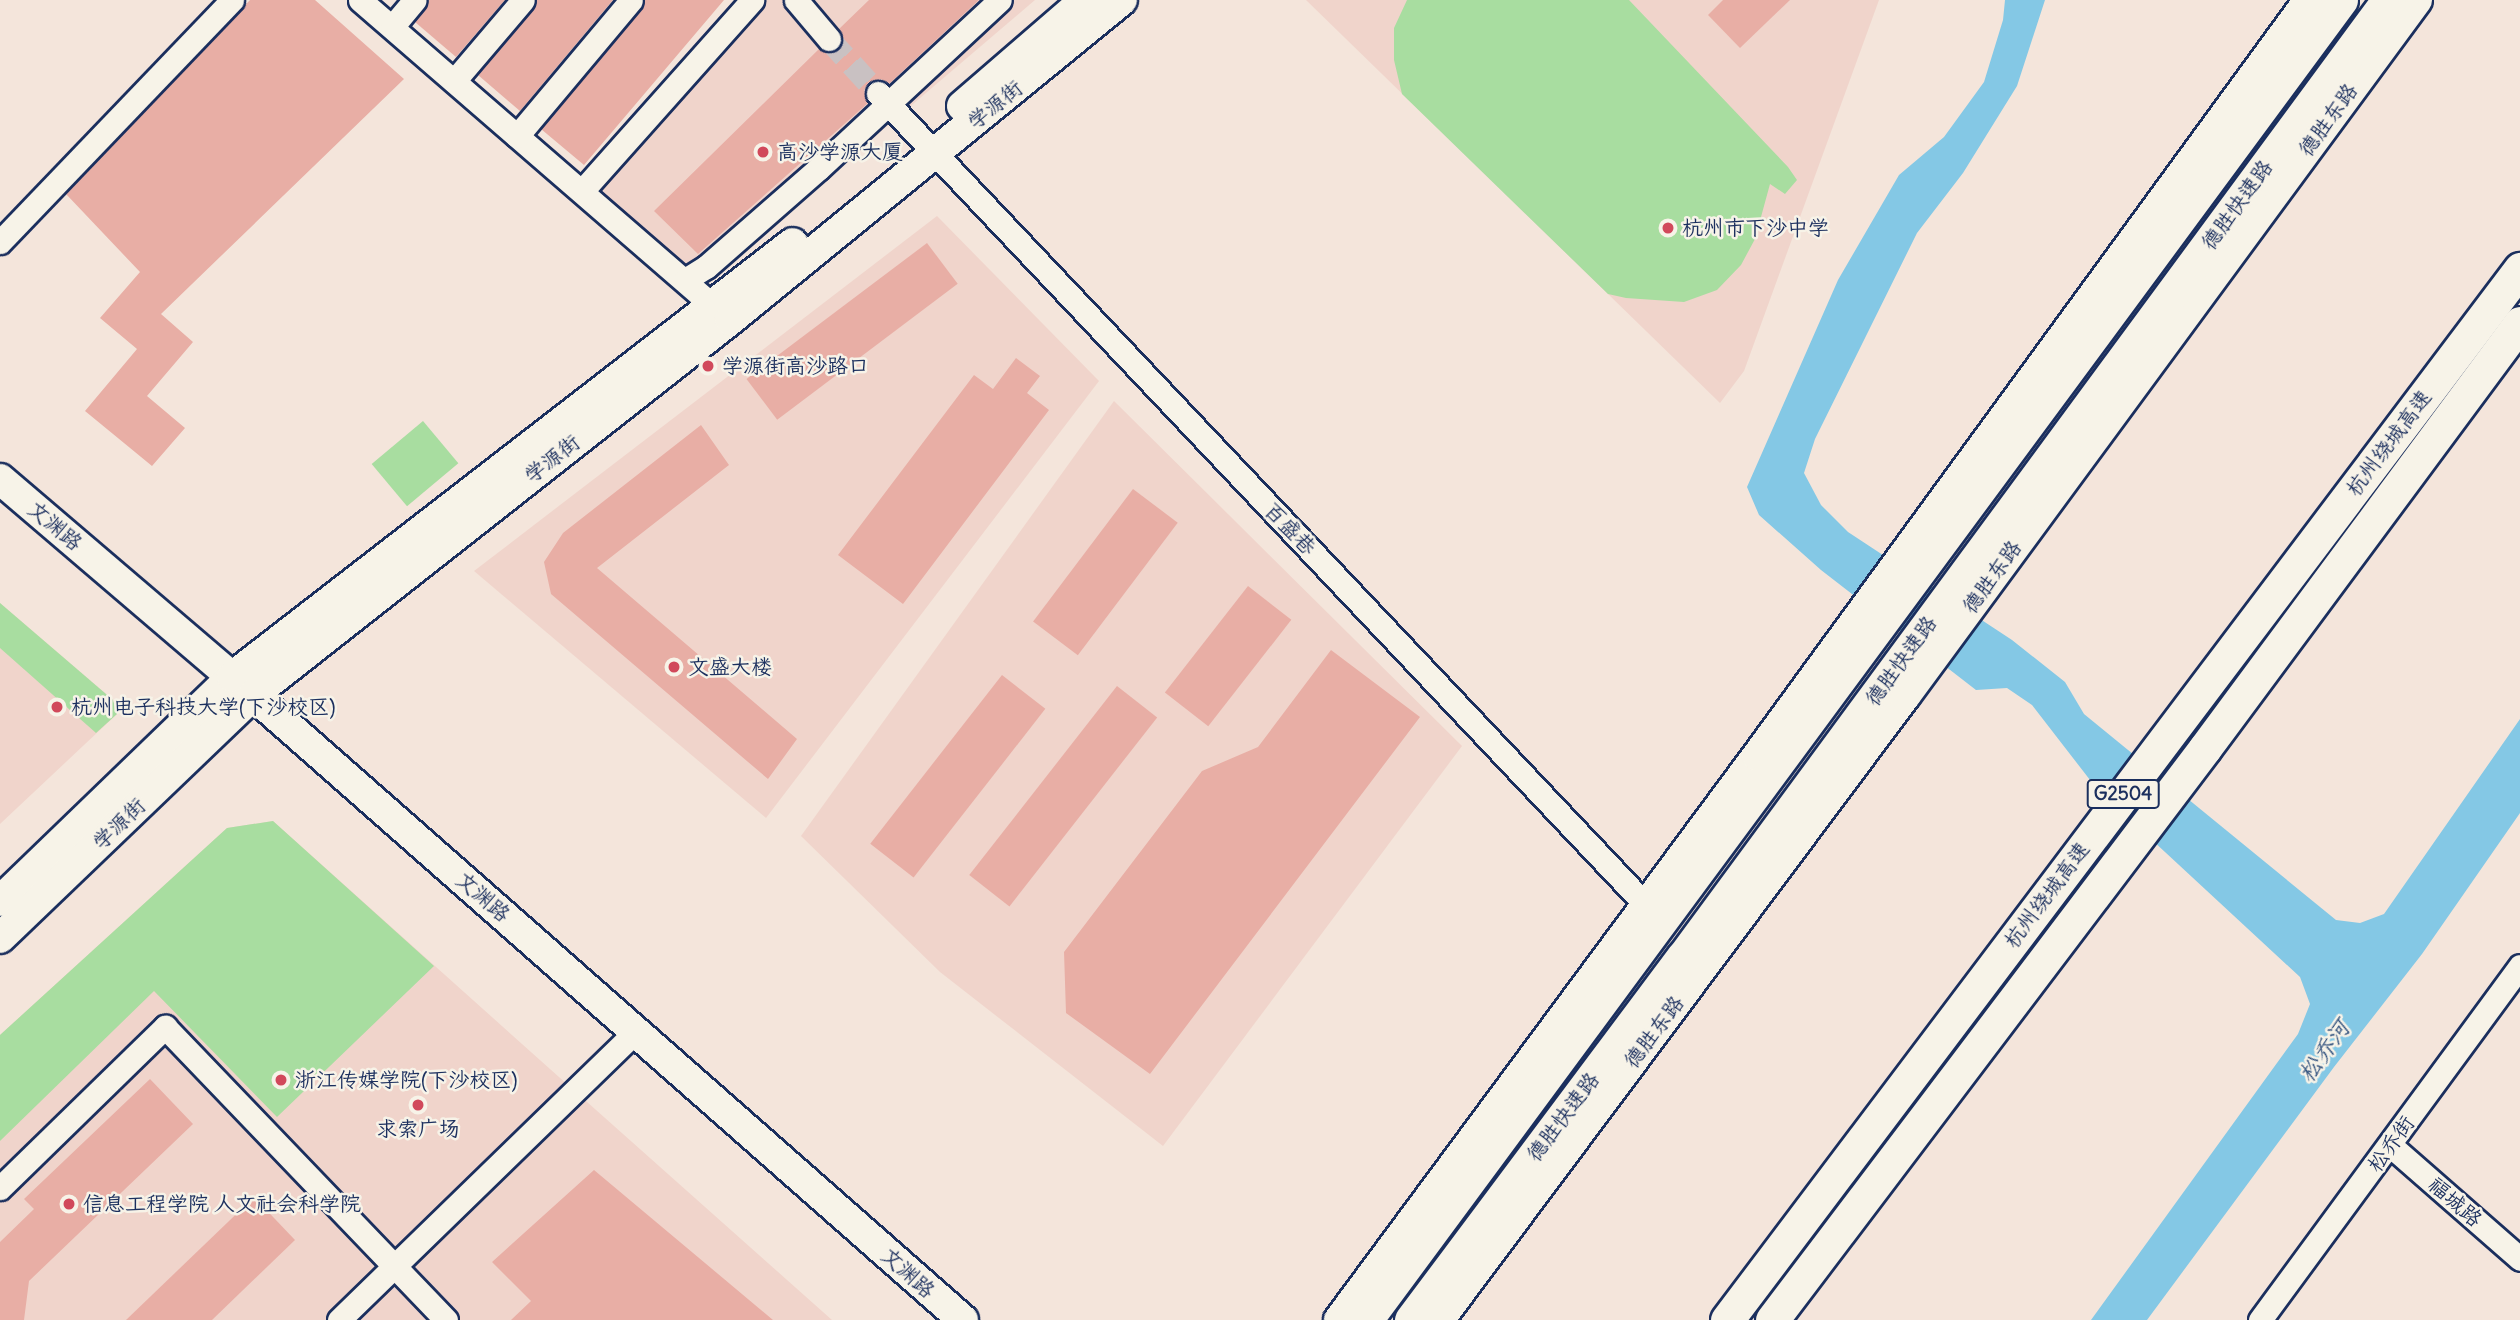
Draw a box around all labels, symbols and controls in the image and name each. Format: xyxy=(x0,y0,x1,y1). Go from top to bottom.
street label: 学源街 xyxy=(963,75,1027,135)
street label: 德胜东路 xyxy=(2293,79,2363,161)
place label: 高沙学源大厦 xyxy=(777,139,903,165)
marker: 高沙学源大厦 xyxy=(755,144,771,160)
street label: 德胜快速路 xyxy=(2196,155,2278,255)
place label: 杭州市下沙中学 xyxy=(1682,215,1829,241)
marker: 杭州市下沙中学 xyxy=(1660,220,1676,236)
place label: 学源街高沙路口 xyxy=(722,353,869,379)
marker: 学源街高沙路口 xyxy=(700,358,716,374)
street label: 杭州绕城高速 xyxy=(2341,385,2437,501)
street label: 学源街 xyxy=(519,430,585,488)
street label: 文渊路 xyxy=(23,496,87,556)
street label: 百盛巷 xyxy=(1259,498,1321,560)
street label: 德胜东路 xyxy=(1957,536,2027,618)
street label: 德胜快速路 xyxy=(1860,611,1942,711)
place label: 文盛大楼 xyxy=(688,654,772,680)
marker: 文盛大楼 xyxy=(666,659,682,675)
place label: 杭州电子科技大学(下沙校区) xyxy=(71,694,336,720)
marker: 杭州电子科技大学(下沙校区) xyxy=(49,699,65,715)
road number: G2504 xyxy=(2086,778,2160,810)
street label: 学源街 xyxy=(88,793,150,855)
street label: 杭州绕城高速 xyxy=(1999,837,2095,953)
street label: 文渊路 xyxy=(451,867,515,927)
street label: 德胜东路 xyxy=(1619,991,1689,1073)
water label: 松乔河 xyxy=(2293,1015,2355,1087)
place label: 浙江传媒学院(下沙校区) xyxy=(295,1067,518,1093)
street label: 德胜快速路 xyxy=(1521,1067,1605,1167)
marker: 浙江传媒学院(下沙校区) xyxy=(273,1072,289,1088)
marker: 求索广场 xyxy=(410,1097,426,1113)
street label: 松乔街 xyxy=(2362,1111,2420,1177)
place label: 求索广场 xyxy=(376,1116,460,1142)
street label: 福城路 xyxy=(2423,1172,2487,1232)
place label: 信息工程学院 人文社会科学院 xyxy=(83,1191,361,1217)
marker: 信息工程学院 人文社会科学院 xyxy=(61,1196,77,1212)
street label: 文渊路 xyxy=(876,1243,940,1303)

